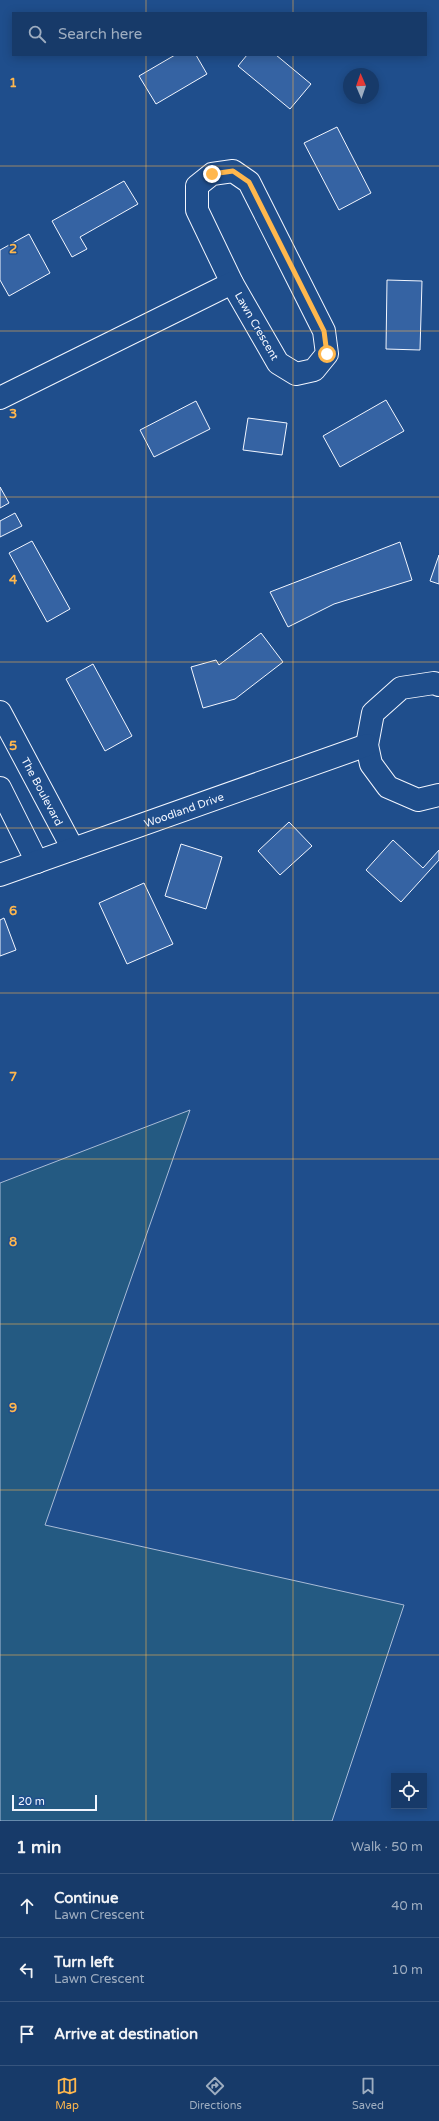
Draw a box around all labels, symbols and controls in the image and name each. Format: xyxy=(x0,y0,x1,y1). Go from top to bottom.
search box xyxy=(12,12,427,56)
icon: search xyxy=(26,23,48,45)
text: Search here xyxy=(58,25,142,43)
north arrow xyxy=(343,68,379,104)
text: 1 xyxy=(9,75,17,91)
route end xyxy=(203,165,221,183)
text: 2 xyxy=(9,241,17,257)
street label: Lawn Crescent xyxy=(232,290,281,363)
route start xyxy=(318,345,336,363)
text: 3 xyxy=(9,406,17,422)
text: 4 xyxy=(9,572,18,588)
text: 5 xyxy=(9,738,17,754)
street label: The Boulevard xyxy=(18,755,65,828)
street label: Woodland Drive xyxy=(142,790,226,830)
text: 6 xyxy=(9,903,17,919)
text: 7 xyxy=(9,1069,17,1085)
text: 8 xyxy=(9,1234,17,1250)
text: 9 xyxy=(9,1400,17,1416)
map controls xyxy=(391,1773,427,1809)
button: locate xyxy=(391,1773,427,1809)
scale bar xyxy=(12,1793,97,1812)
text: 20 m xyxy=(18,1795,45,1808)
text: 1 min xyxy=(16,1837,61,1858)
text: Walk · 50 m xyxy=(351,1839,423,1855)
text: Continue xyxy=(54,1889,118,1907)
icon: ahead xyxy=(16,1895,38,1917)
text: 40 m xyxy=(391,1898,423,1914)
text: Lawn Crescent xyxy=(54,1907,145,1923)
text: Turn left xyxy=(54,1953,114,1971)
icon: left xyxy=(16,1959,38,1981)
text: 10 m xyxy=(391,1962,423,1978)
text: Lawn Crescent xyxy=(54,1971,145,1987)
icon: arrive xyxy=(16,2023,38,2045)
text: Arrive at destination xyxy=(54,2025,198,2043)
tab: Map xyxy=(55,2075,79,2112)
tab: Directions xyxy=(189,2075,242,2112)
tab: Saved xyxy=(352,2075,384,2112)

